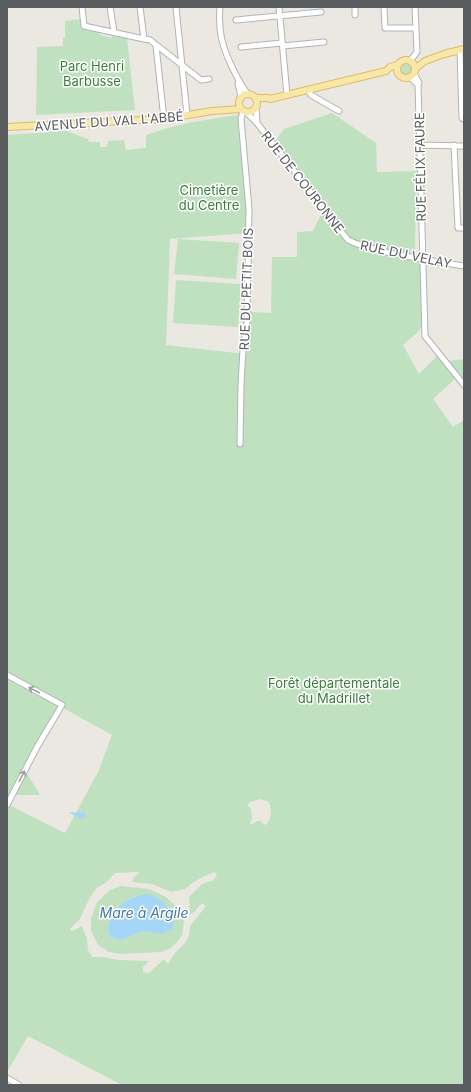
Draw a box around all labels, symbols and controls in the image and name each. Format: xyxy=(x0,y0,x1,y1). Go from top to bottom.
park label: Parc Henri Barbusse xyxy=(60,58,124,89)
street label: AVENUE DU VAL L'ABBÉ xyxy=(34,108,184,134)
street label: RUE FÉLIX FAURE xyxy=(411,112,429,222)
street label: RUE DE COURONNE xyxy=(258,128,348,236)
park label: Cimetière du Centre xyxy=(179,182,239,213)
street label: RUE DU PETIT BOIS xyxy=(236,227,256,351)
street label: RUE DU VELAY xyxy=(359,236,453,272)
park label: Forêt départementale du Madrillet xyxy=(268,675,400,706)
one-way arrow xyxy=(28,686,40,693)
one-way arrow xyxy=(19,770,26,782)
water label: Mare à Argile xyxy=(100,904,188,921)

